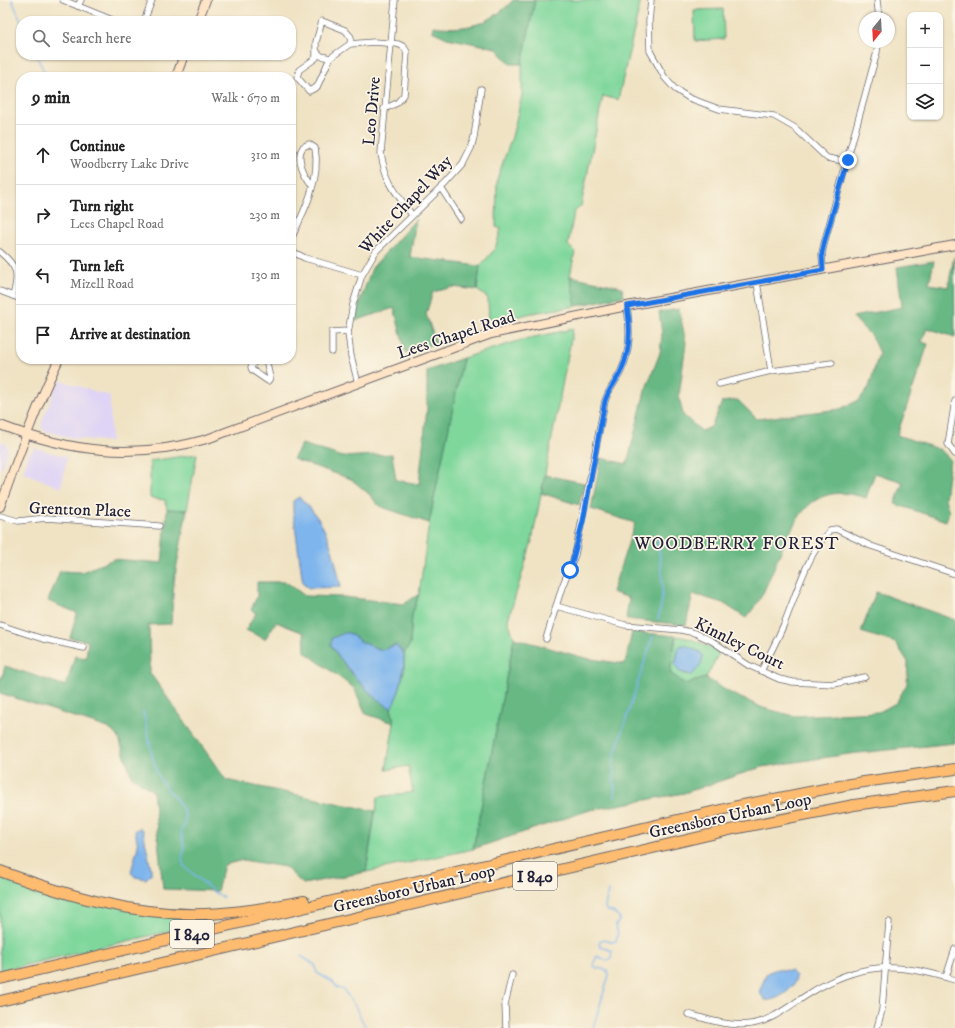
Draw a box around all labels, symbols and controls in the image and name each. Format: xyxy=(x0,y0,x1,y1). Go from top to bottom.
north arrow xyxy=(859,12,895,48)
map controls xyxy=(907,12,943,120)
button: + xyxy=(907,12,943,48)
search box xyxy=(16,16,296,60)
icon: search xyxy=(30,27,52,49)
text: Search here xyxy=(62,29,131,48)
button: − xyxy=(907,48,943,84)
street label: Leo Drive xyxy=(358,76,386,146)
button: layers xyxy=(907,84,943,120)
text: 9 min xyxy=(32,87,70,109)
text: Walk · 670 m xyxy=(211,90,280,106)
text: Continue xyxy=(70,137,125,156)
icon: ahead xyxy=(32,144,54,166)
text: 310 m xyxy=(251,147,280,163)
street label: White Chapel Way xyxy=(354,150,458,259)
route end xyxy=(839,151,857,169)
text: Woodberry Lake Drive xyxy=(70,156,189,172)
text: Turn right xyxy=(70,197,133,216)
icon: right xyxy=(32,204,54,226)
text: 230 m xyxy=(249,207,280,223)
text: Lees Chapel Road xyxy=(70,216,164,232)
text: Turn left xyxy=(70,257,124,276)
icon: left xyxy=(32,264,54,286)
text: 130 m xyxy=(251,267,280,283)
text: Mizell Road xyxy=(70,276,134,292)
street label: Lees Chapel Road xyxy=(395,305,519,364)
icon: arrive xyxy=(32,324,54,346)
text: Arrive at destination xyxy=(70,325,190,344)
street label: Grentton Place xyxy=(29,497,131,523)
district label: WOODBERRY FOREST xyxy=(633,533,840,555)
route start xyxy=(561,561,579,579)
street label: Kinnley Court xyxy=(691,613,789,675)
street label: Greensboro Urban Loop xyxy=(647,788,813,844)
street label: Greensboro Urban Loop xyxy=(331,860,497,918)
road number: I 840 xyxy=(513,862,557,890)
road number: I 840 xyxy=(170,920,214,948)

